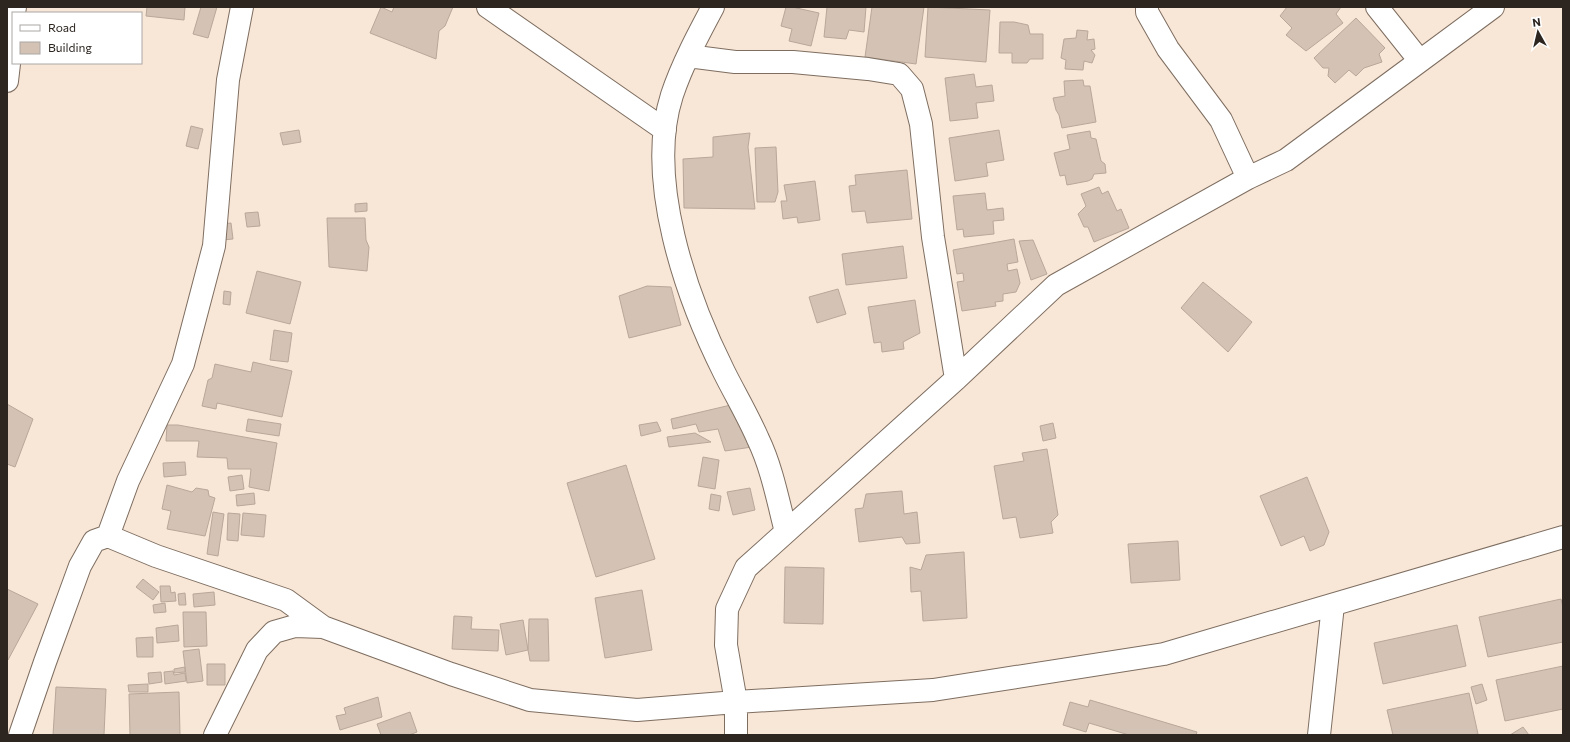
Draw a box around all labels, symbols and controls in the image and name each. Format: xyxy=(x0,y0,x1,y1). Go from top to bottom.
legend xyxy=(12,12,142,64)
north arrow xyxy=(1518,12,1558,52)
text: N xyxy=(1532,15,1542,29)
text: Road xyxy=(48,20,76,34)
text: Building xyxy=(48,40,92,54)

